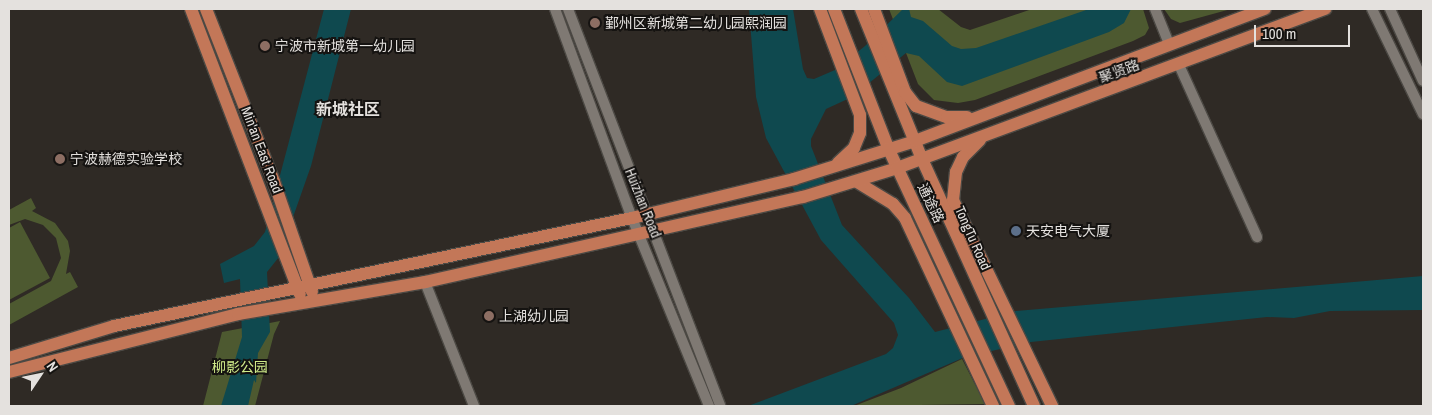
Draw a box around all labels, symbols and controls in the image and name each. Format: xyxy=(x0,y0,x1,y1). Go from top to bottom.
place label: 鄞州区新城第二幼儿园熙润园 xyxy=(605,15,787,31)
scale bar xyxy=(1257,15,1353,47)
marker: 鄞州区新城第二幼儿园熙润园 xyxy=(589,17,601,29)
text: 100 m xyxy=(1262,23,1296,44)
place label: 宁波市新城第一幼儿园 xyxy=(275,38,415,54)
marker: 宁波市新城第一幼儿园 xyxy=(259,40,271,52)
street label: 聚贤路 xyxy=(1096,56,1142,86)
district label: 新城社区 xyxy=(316,99,380,119)
street label: Min'an East Road xyxy=(238,105,286,195)
place label: 宁波赫德实验学校 xyxy=(70,151,182,167)
marker: 宁波赫德实验学校 xyxy=(54,153,66,165)
street label: Huizhan Road xyxy=(621,166,665,240)
street label: 通途路 xyxy=(914,180,948,226)
street label: TongTu Road xyxy=(952,204,994,272)
place label: 天安电气大厦 xyxy=(1026,223,1110,239)
marker: 天安电气大厦 xyxy=(1010,225,1022,237)
place label: 上湖幼儿园 xyxy=(499,308,569,324)
marker: 上湖幼儿园 xyxy=(483,310,495,322)
north arrow xyxy=(15,350,65,400)
text: N xyxy=(43,358,62,375)
park label: 柳影公园 xyxy=(212,359,268,375)

